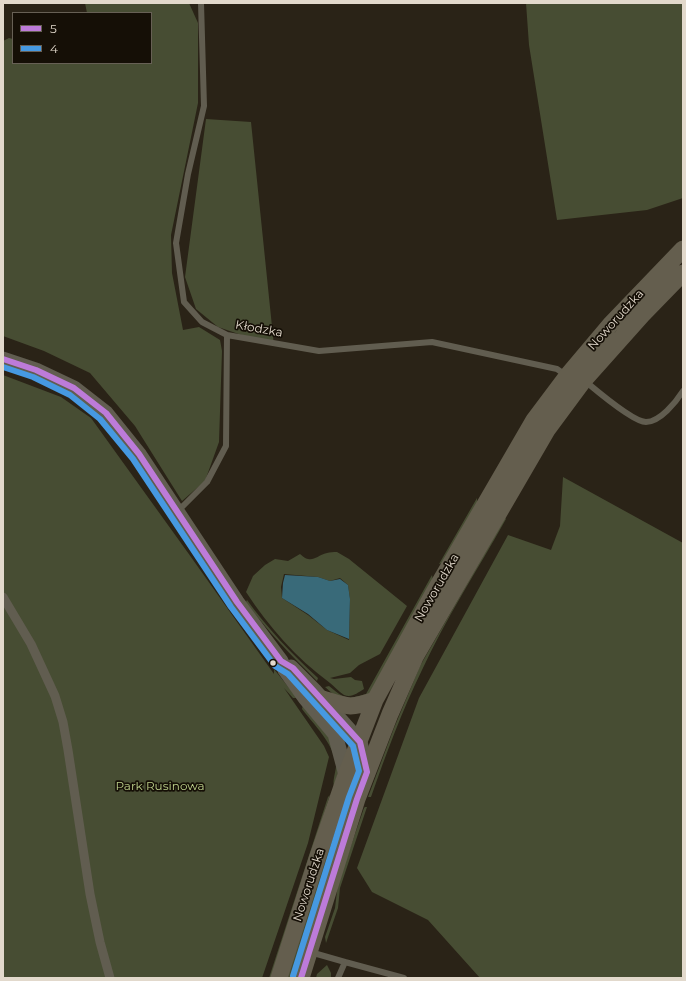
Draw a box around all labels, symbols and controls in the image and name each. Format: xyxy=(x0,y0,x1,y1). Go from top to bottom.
legend xyxy=(12,12,152,64)
text: 5 xyxy=(50,21,57,36)
text: 4 xyxy=(50,41,58,56)
street label: Noworudzka xyxy=(585,287,647,353)
street label: Kłodzka xyxy=(234,318,284,340)
street label: Noworudzka xyxy=(412,551,462,625)
unlabelled marker xyxy=(268,658,278,668)
park label: Park Rusinowa xyxy=(115,779,205,793)
street label: Noworudzka xyxy=(290,847,328,923)

